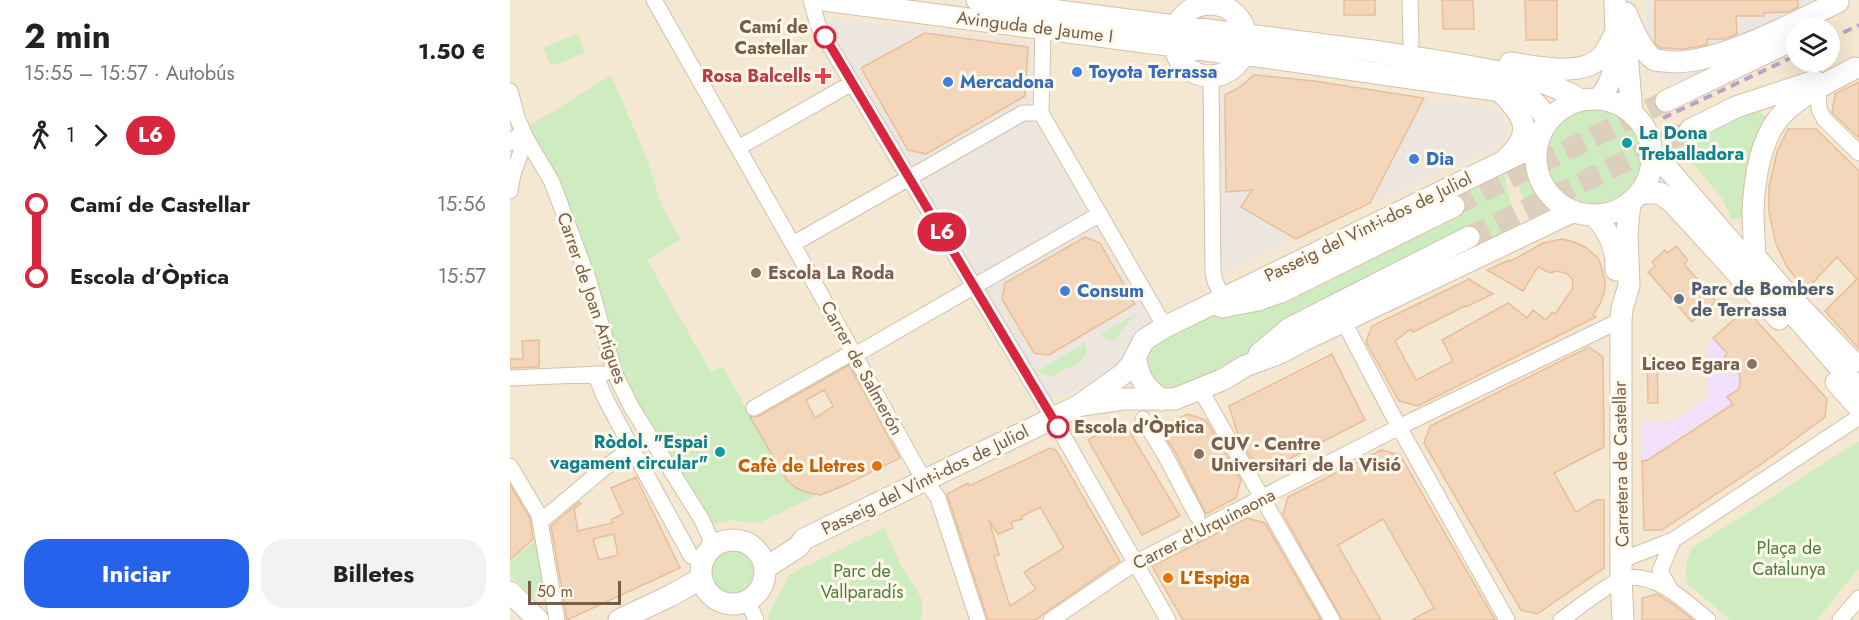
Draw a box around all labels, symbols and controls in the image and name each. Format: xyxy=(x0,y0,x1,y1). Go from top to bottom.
street label: Avinguda de Jaume I xyxy=(955,4,1115,50)
text: 2 min xyxy=(24,13,111,60)
place label: Camí de Castellar xyxy=(735,14,809,61)
map controls xyxy=(1786,18,1840,72)
button: layers xyxy=(1786,18,1840,72)
marker: Camí de Castellar xyxy=(814,26,836,48)
text: 1.50 € xyxy=(418,35,486,67)
text: 15:55 – 15:57 · Autobús xyxy=(24,59,235,88)
place label: Toyota Terrassa xyxy=(1089,59,1217,85)
place label: Rosa Balcells xyxy=(702,63,811,89)
marker: Toyota Terrassa xyxy=(1070,65,1084,79)
marker: Rosa Balcells xyxy=(816,69,830,83)
place label: Mercadona xyxy=(960,69,1054,95)
marker: Mercadona xyxy=(941,75,955,89)
icon: walk xyxy=(24,119,57,152)
icon: forward xyxy=(84,119,117,152)
text: L6 xyxy=(138,120,163,150)
place label: La Dona Treballadora xyxy=(1639,120,1744,167)
text: 1 xyxy=(66,121,75,150)
marker: La Dona Treballadora xyxy=(1620,136,1634,150)
place label: Dia xyxy=(1426,146,1454,172)
marker: Dia xyxy=(1407,152,1421,166)
street label: Passeig del Vint-i-dos de Juliol xyxy=(1260,165,1476,289)
text: Camí de Castellar xyxy=(70,188,250,220)
text: 15:56 xyxy=(437,190,486,219)
street label: Carrer de Joan Artigues xyxy=(550,209,634,387)
line badge: L6 xyxy=(915,212,969,252)
text: L6 xyxy=(929,217,955,247)
text: Escola d’Òptica xyxy=(70,260,229,292)
place label: Escola La Roda xyxy=(768,260,894,286)
text: 15:57 xyxy=(438,262,486,291)
marker: Escola La Roda xyxy=(749,266,763,280)
place label: Parc de Bombers de Terrassa xyxy=(1691,276,1834,323)
place label: Consum xyxy=(1077,278,1144,304)
marker: Consum xyxy=(1058,284,1072,298)
marker: Parc de Bombers de Terrassa xyxy=(1672,292,1686,306)
street label: Carrer de Salmerón xyxy=(814,296,910,440)
place label: Liceo Egara xyxy=(1642,351,1740,377)
marker: Liceo Egara xyxy=(1745,357,1759,371)
street label: Carretera de Castellar xyxy=(1607,380,1635,547)
place label: Escola d’Òptica xyxy=(1074,414,1204,440)
marker: Escola d’Òptica xyxy=(1047,416,1069,438)
street label: Passeig del Vint-i-dos de Juliol xyxy=(817,418,1033,542)
place label: Ròdol. "Espai vagament circular" xyxy=(549,429,708,476)
place label: CUV - Centre Universitari de la Visió xyxy=(1211,431,1401,478)
marker: Ròdol. "Espai vagament circular" xyxy=(713,445,727,459)
marker: CUV - Centre Universitari de la Visió xyxy=(1192,447,1206,461)
place label: Cafè de Lletres xyxy=(738,453,865,479)
marker: Cafè de Lletres xyxy=(870,459,884,473)
street label: Carrer d'Urquinaona xyxy=(1128,482,1280,576)
park label: Plaça de Catalunya xyxy=(1752,535,1826,582)
button: Iniciar xyxy=(24,539,249,608)
button: Billetes xyxy=(261,539,486,608)
park label: Parc de Vallparadís xyxy=(821,558,903,605)
place label: L’Espiga xyxy=(1180,565,1250,591)
marker: L’Espiga xyxy=(1161,571,1175,585)
scale bar xyxy=(528,578,621,606)
text: 50 m xyxy=(537,580,573,603)

